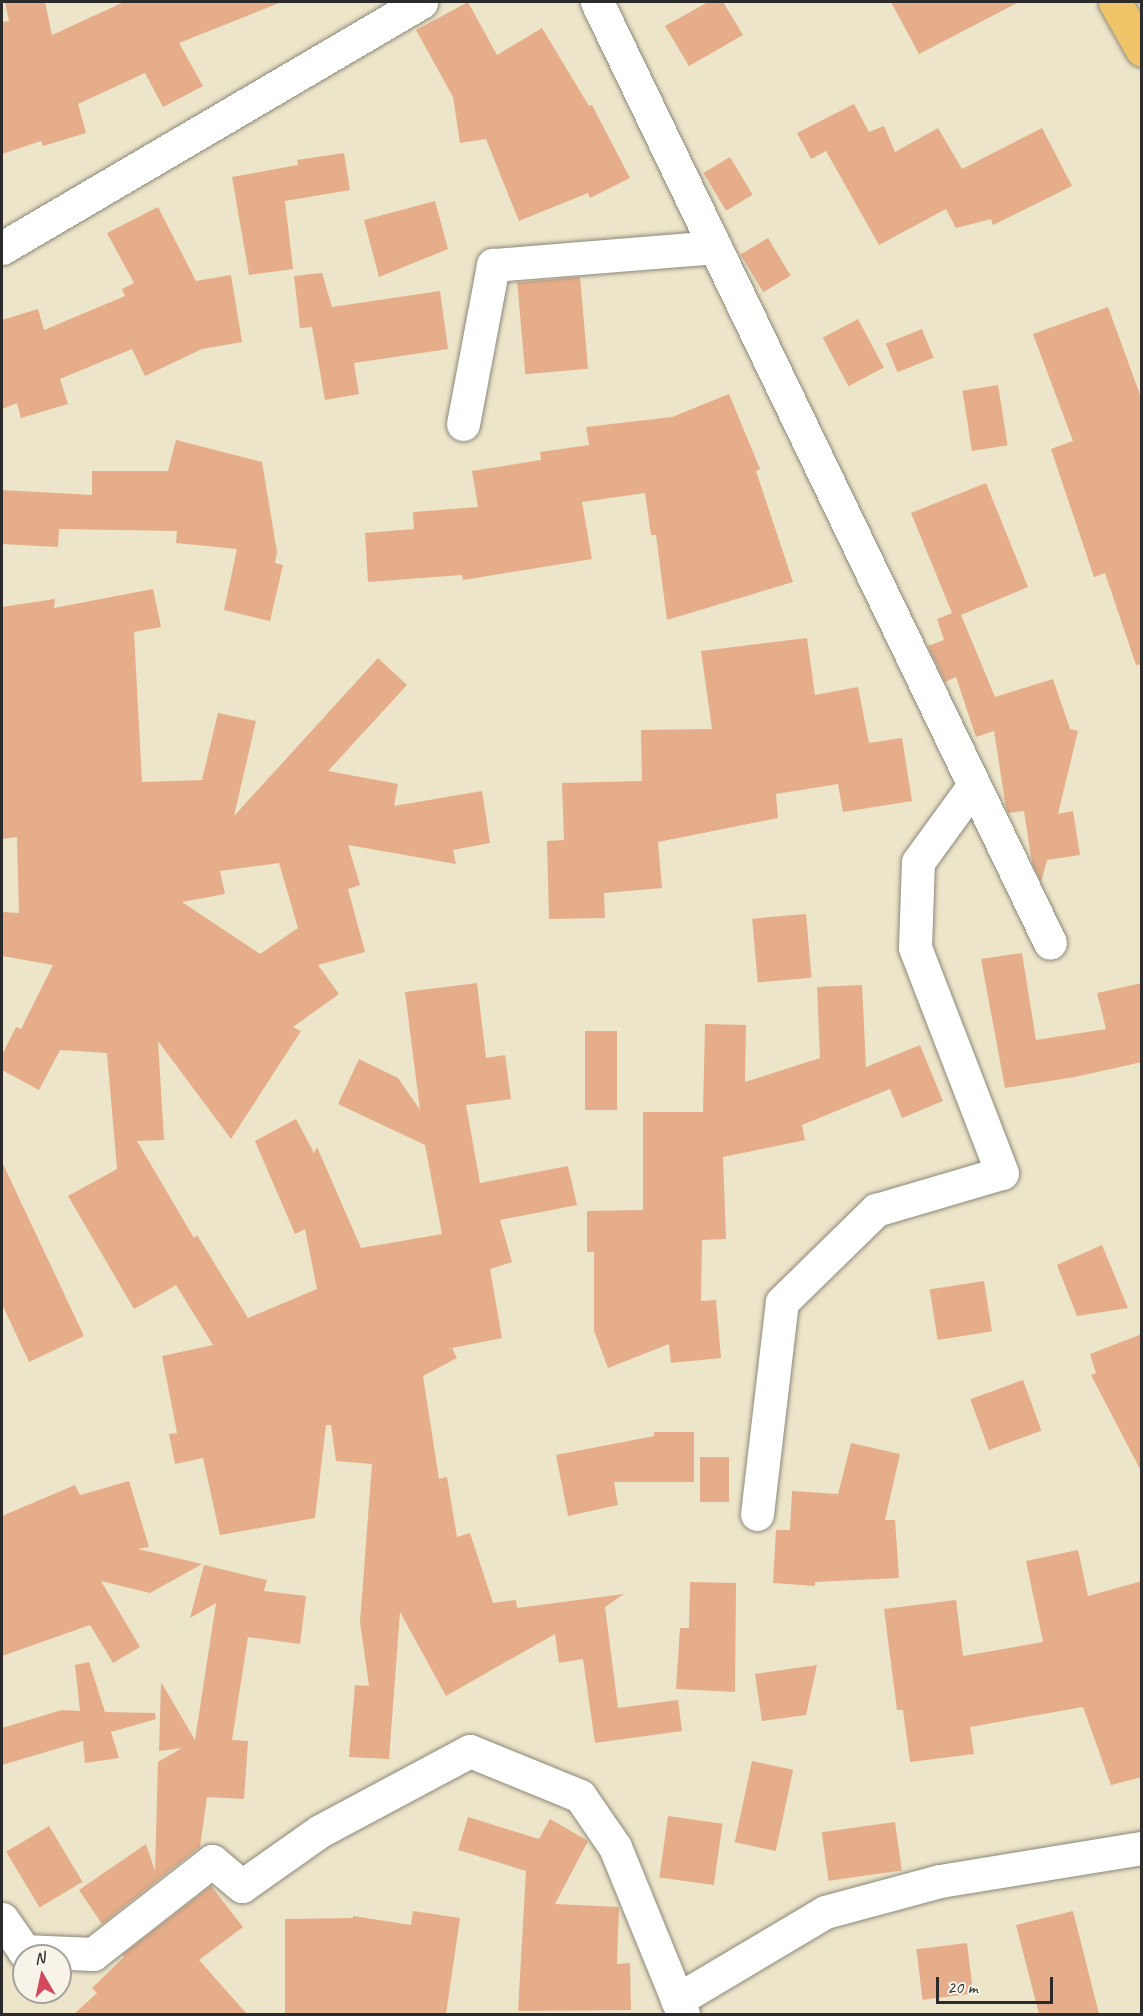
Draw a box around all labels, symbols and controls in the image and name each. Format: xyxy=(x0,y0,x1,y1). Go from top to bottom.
north arrow xyxy=(12,1944,72,2004)
text: N xyxy=(33,1948,46,1969)
scale bar xyxy=(939,1965,1056,2003)
text: 20 m xyxy=(947,1976,978,1998)

